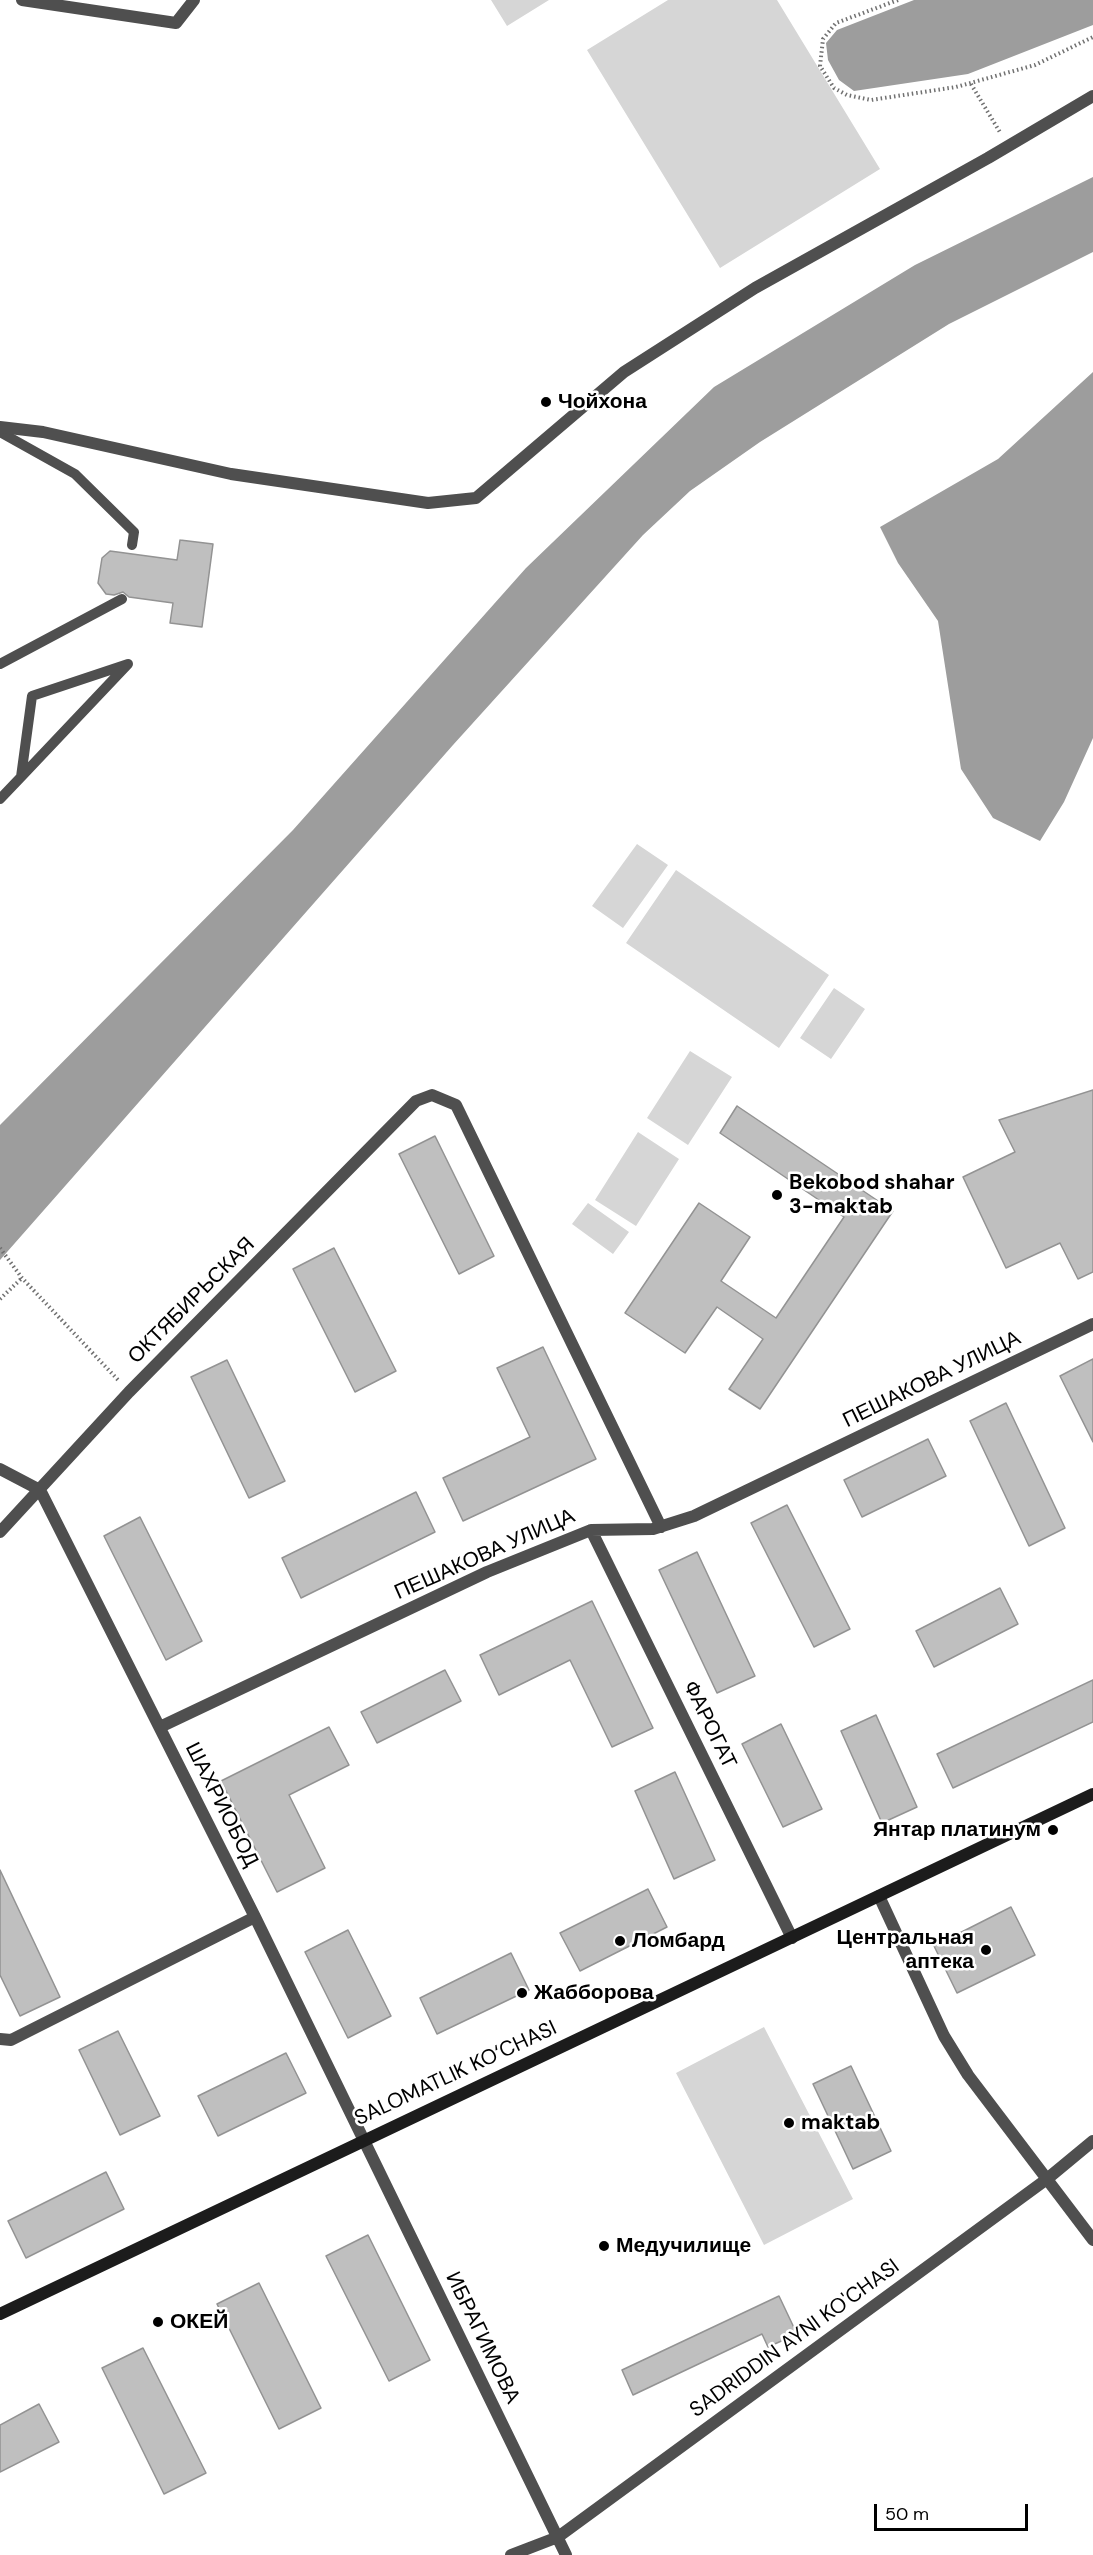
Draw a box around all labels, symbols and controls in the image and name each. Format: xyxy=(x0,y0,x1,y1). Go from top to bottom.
place label: Чойхона xyxy=(558,389,647,415)
marker: Чойхона xyxy=(539,395,553,409)
place label: Bekobod shahar 3-maktab xyxy=(789,1170,955,1220)
marker: Bekobod shahar 3-maktab xyxy=(770,1188,784,1202)
street label: ОКТЯБИРЬСКАЯ xyxy=(123,1232,261,1370)
street label: ПЕШАКОВА УЛИЦА xyxy=(839,1326,1025,1434)
street label: ПЕШАКОВА УЛИЦА xyxy=(391,1504,579,1606)
street label: ФАРОГАТ xyxy=(677,1677,741,1773)
street label: ШАХРИОБОД xyxy=(179,1739,263,1871)
place label: Янтар платинум xyxy=(873,1817,1041,1843)
marker: Янтар платинум xyxy=(1046,1823,1060,1837)
place label: Центральная аптека xyxy=(836,1925,974,1975)
place label: Ломбард xyxy=(632,1928,725,1954)
marker: Ломбард xyxy=(613,1934,627,1948)
marker: Центральная аптека xyxy=(979,1943,993,1957)
place label: Жабборова xyxy=(534,1980,654,2006)
marker: Жабборова xyxy=(515,1986,529,2000)
street label: SALOMATLIK KO‘CHASI xyxy=(351,2016,561,2132)
place label: maktab xyxy=(801,2110,880,2136)
marker: maktab xyxy=(782,2116,796,2130)
place label: Медучилище xyxy=(616,2233,751,2259)
marker: Медучилище xyxy=(597,2239,611,2253)
street label: SADRIDDIN AYNI KO'CHASI xyxy=(685,2254,905,2424)
street label: ИБРАГИМОВА xyxy=(439,2268,525,2408)
place label: ОКЕЙ xyxy=(170,2309,228,2335)
marker: ОКЕЙ xyxy=(151,2315,165,2329)
scale bar xyxy=(877,2492,1032,2530)
text: 50 m xyxy=(885,2502,929,2526)

